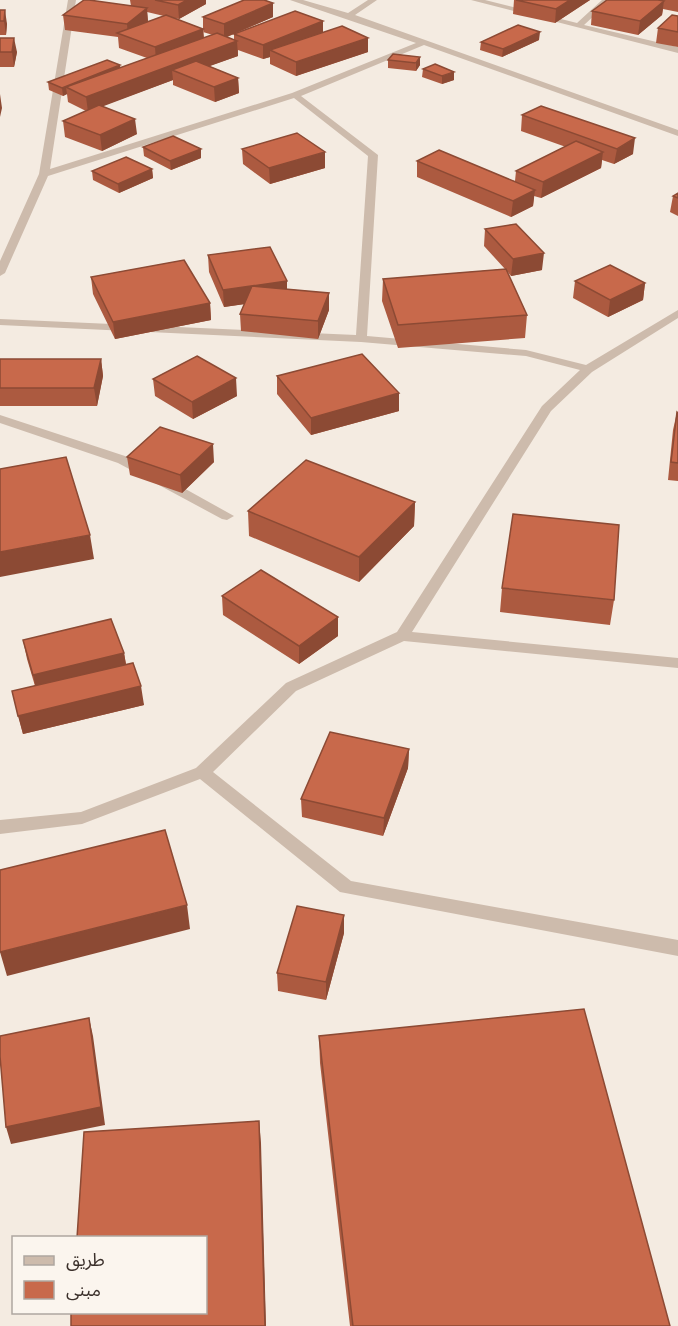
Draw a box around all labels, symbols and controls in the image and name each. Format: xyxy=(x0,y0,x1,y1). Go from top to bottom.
legend xyxy=(12,1236,207,1314)
text: طريق xyxy=(66,1249,105,1271)
text: مبنى xyxy=(66,1279,101,1301)

